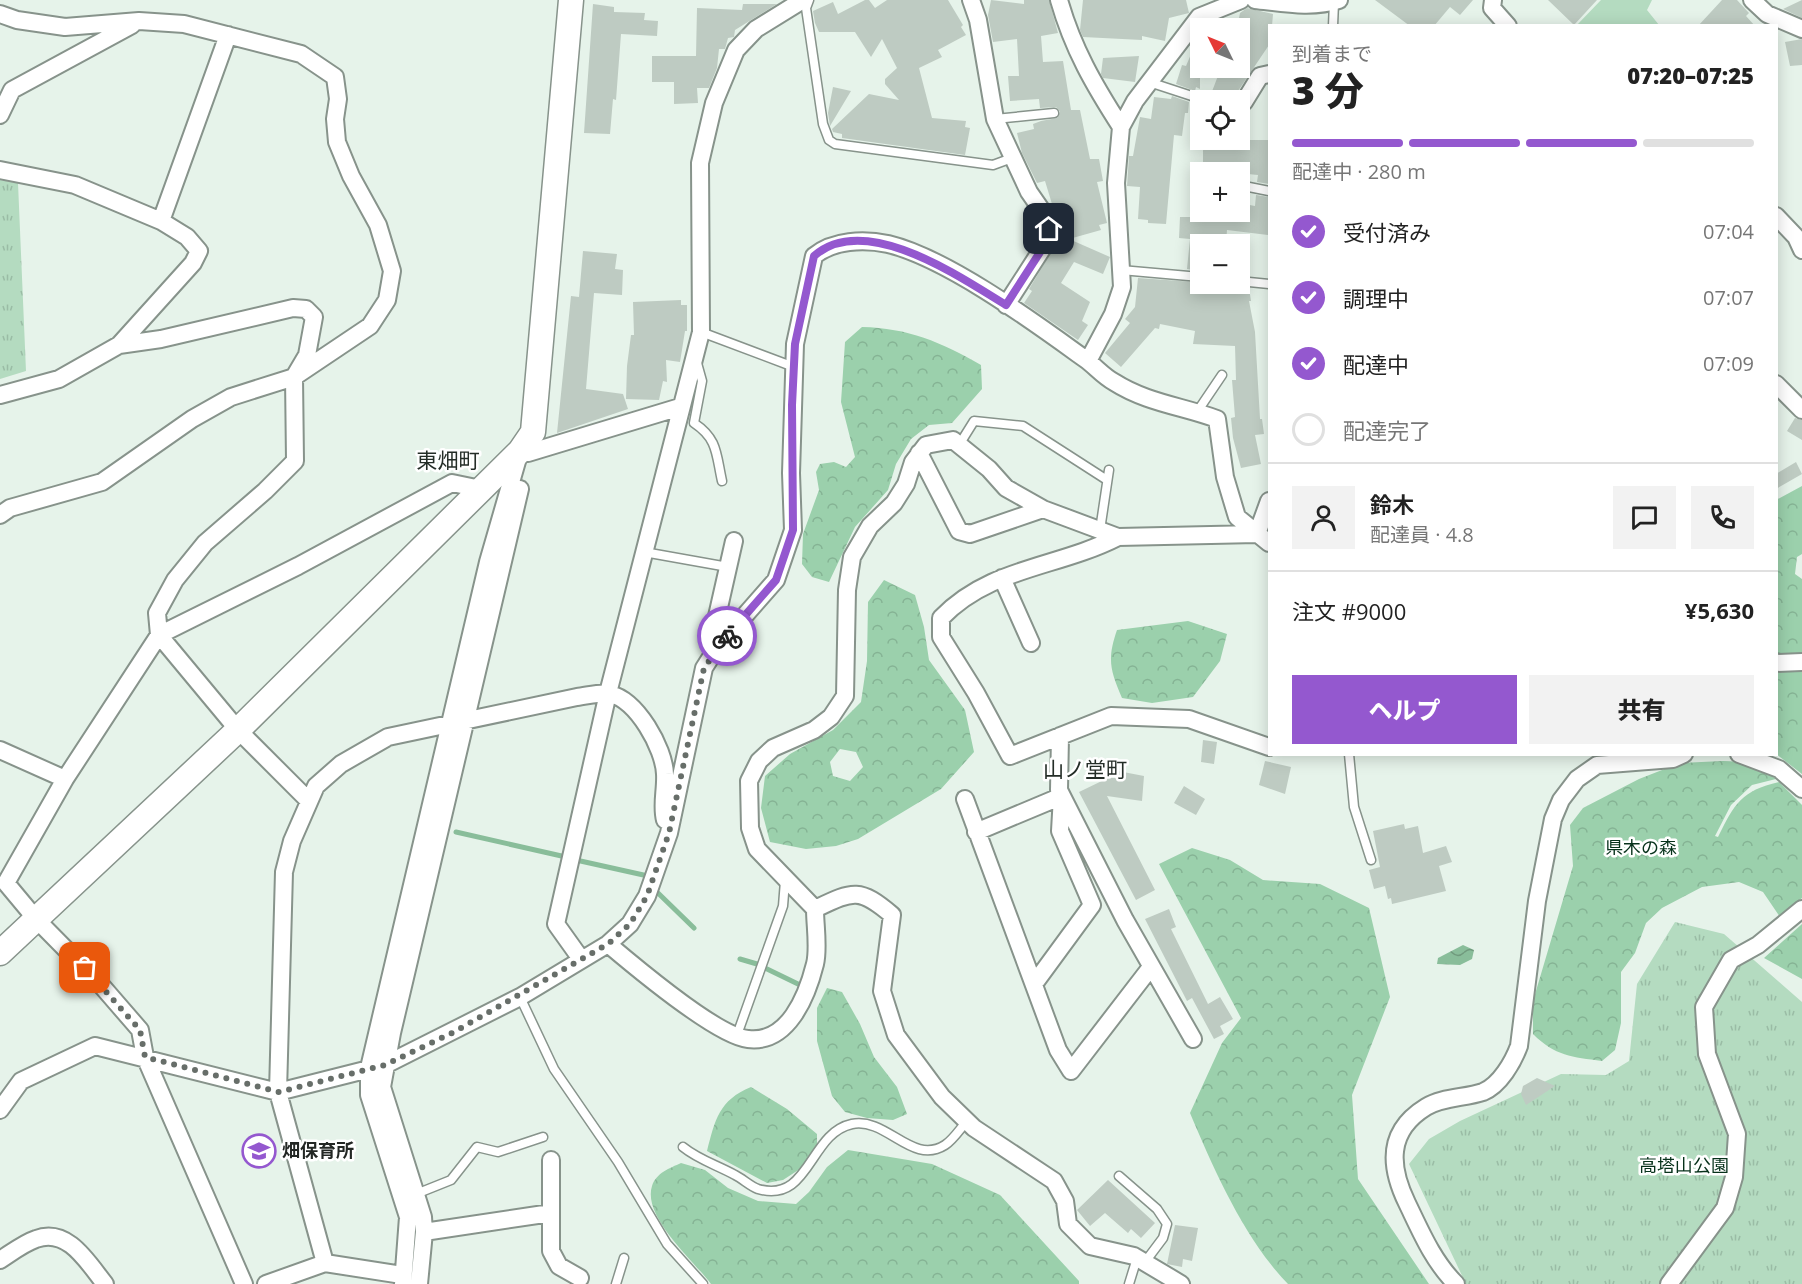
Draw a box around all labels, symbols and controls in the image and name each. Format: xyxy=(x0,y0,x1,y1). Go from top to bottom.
north arrow xyxy=(1190,18,1250,78)
map controls xyxy=(1190,18,1250,294)
text: 到着まで xyxy=(1292,40,1372,67)
text: 07:20–07:25 xyxy=(1627,60,1754,90)
text: 3 分 xyxy=(1292,63,1364,116)
button: locate xyxy=(1190,90,1250,150)
text: 配達中 · 280 m xyxy=(1292,158,1426,185)
button: + xyxy=(1190,162,1250,222)
pin xyxy=(1023,203,1074,254)
icon: home xyxy=(1032,212,1065,245)
icon: check xyxy=(1292,215,1325,248)
text: 受付済み xyxy=(1343,217,1431,247)
text: 07:04 xyxy=(1703,218,1754,245)
button: − xyxy=(1190,234,1250,294)
icon: check xyxy=(1292,281,1325,314)
text: 調理中 xyxy=(1343,283,1409,313)
text: 07:07 xyxy=(1703,284,1754,311)
icon: check xyxy=(1292,347,1325,380)
text: 配達中 xyxy=(1343,349,1409,379)
text: 07:09 xyxy=(1703,350,1754,377)
text: 配達完了 xyxy=(1343,415,1431,445)
district label: 東畑町 xyxy=(417,446,480,474)
button: person xyxy=(1292,486,1355,549)
button: chat xyxy=(1613,486,1676,549)
button: phone xyxy=(1691,486,1754,549)
text: 鈴木 xyxy=(1370,489,1414,519)
text: 配達員 · 4.8 xyxy=(1370,521,1474,548)
text: ¥5,630 xyxy=(1685,595,1754,625)
text: 注文 #9000 xyxy=(1292,596,1406,626)
courier xyxy=(697,606,757,666)
icon: bike xyxy=(711,620,744,653)
button: ヘルプ xyxy=(1292,675,1517,744)
button: 共有 xyxy=(1529,675,1754,744)
district label: 山ノ堂町 xyxy=(1043,755,1127,783)
park label: 県木の森 xyxy=(1605,835,1677,859)
pin xyxy=(59,942,110,993)
icon: bag xyxy=(68,951,101,984)
school or university icon: 畑保育所 xyxy=(241,1133,277,1169)
place label: 畑保育所 xyxy=(282,1138,354,1162)
park label: 高塔山公園 xyxy=(1639,1153,1729,1177)

